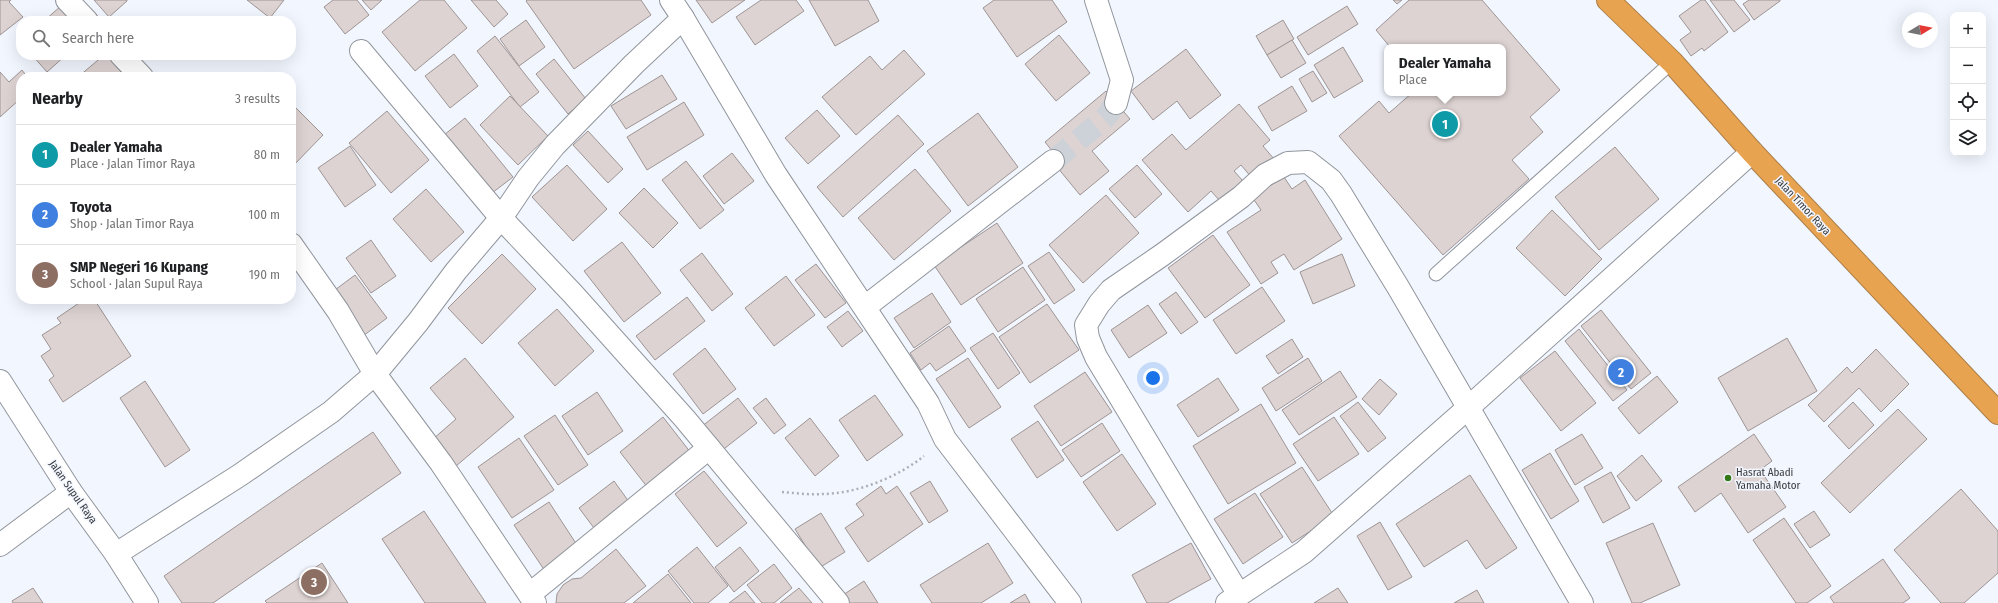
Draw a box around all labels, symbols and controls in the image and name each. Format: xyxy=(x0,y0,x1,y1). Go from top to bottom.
north arrow xyxy=(1902,12,1938,48)
map controls xyxy=(1950,12,1986,156)
button: + xyxy=(1950,12,1986,48)
search box xyxy=(16,16,296,60)
icon: search xyxy=(30,27,52,49)
text: Search here xyxy=(62,29,134,47)
popup xyxy=(1384,44,1506,96)
button: − xyxy=(1950,48,1986,84)
text: Dealer Yamaha xyxy=(1399,54,1491,72)
text: Place xyxy=(1399,72,1427,87)
button: locate xyxy=(1950,84,1986,120)
text: Nearby xyxy=(32,88,83,109)
text: 3 results xyxy=(235,91,280,106)
pin: 1 xyxy=(1432,109,1458,139)
button: layers xyxy=(1950,120,1986,156)
text: Dealer Yamaha xyxy=(70,138,162,156)
text: 1 xyxy=(42,147,48,162)
text: 80 m xyxy=(254,147,280,162)
text: Place · Jalan Timor Raya xyxy=(70,156,195,171)
street label: Jalan Timor Raya xyxy=(1773,174,1833,238)
text: Toyota xyxy=(70,198,112,216)
text: 2 xyxy=(42,207,48,222)
text: 100 m xyxy=(248,207,280,222)
text: Shop · Jalan Timor Raya xyxy=(70,216,194,231)
text: SMP Negeri 16 Kupang xyxy=(70,258,208,276)
text: 3 xyxy=(42,267,48,282)
text: 190 m xyxy=(249,267,280,282)
text: School · Jalan Supul Raya xyxy=(70,276,203,291)
pin: 2 xyxy=(1608,357,1634,387)
your location xyxy=(1143,368,1163,388)
street label: Jalan Supul Raya xyxy=(46,458,100,526)
place label: Hasrat Abadi Yamaha Motor xyxy=(1736,466,1800,492)
marker: Hasrat Abadi Yamaha Motor xyxy=(1723,473,1733,483)
pin: 3 xyxy=(301,567,327,597)

